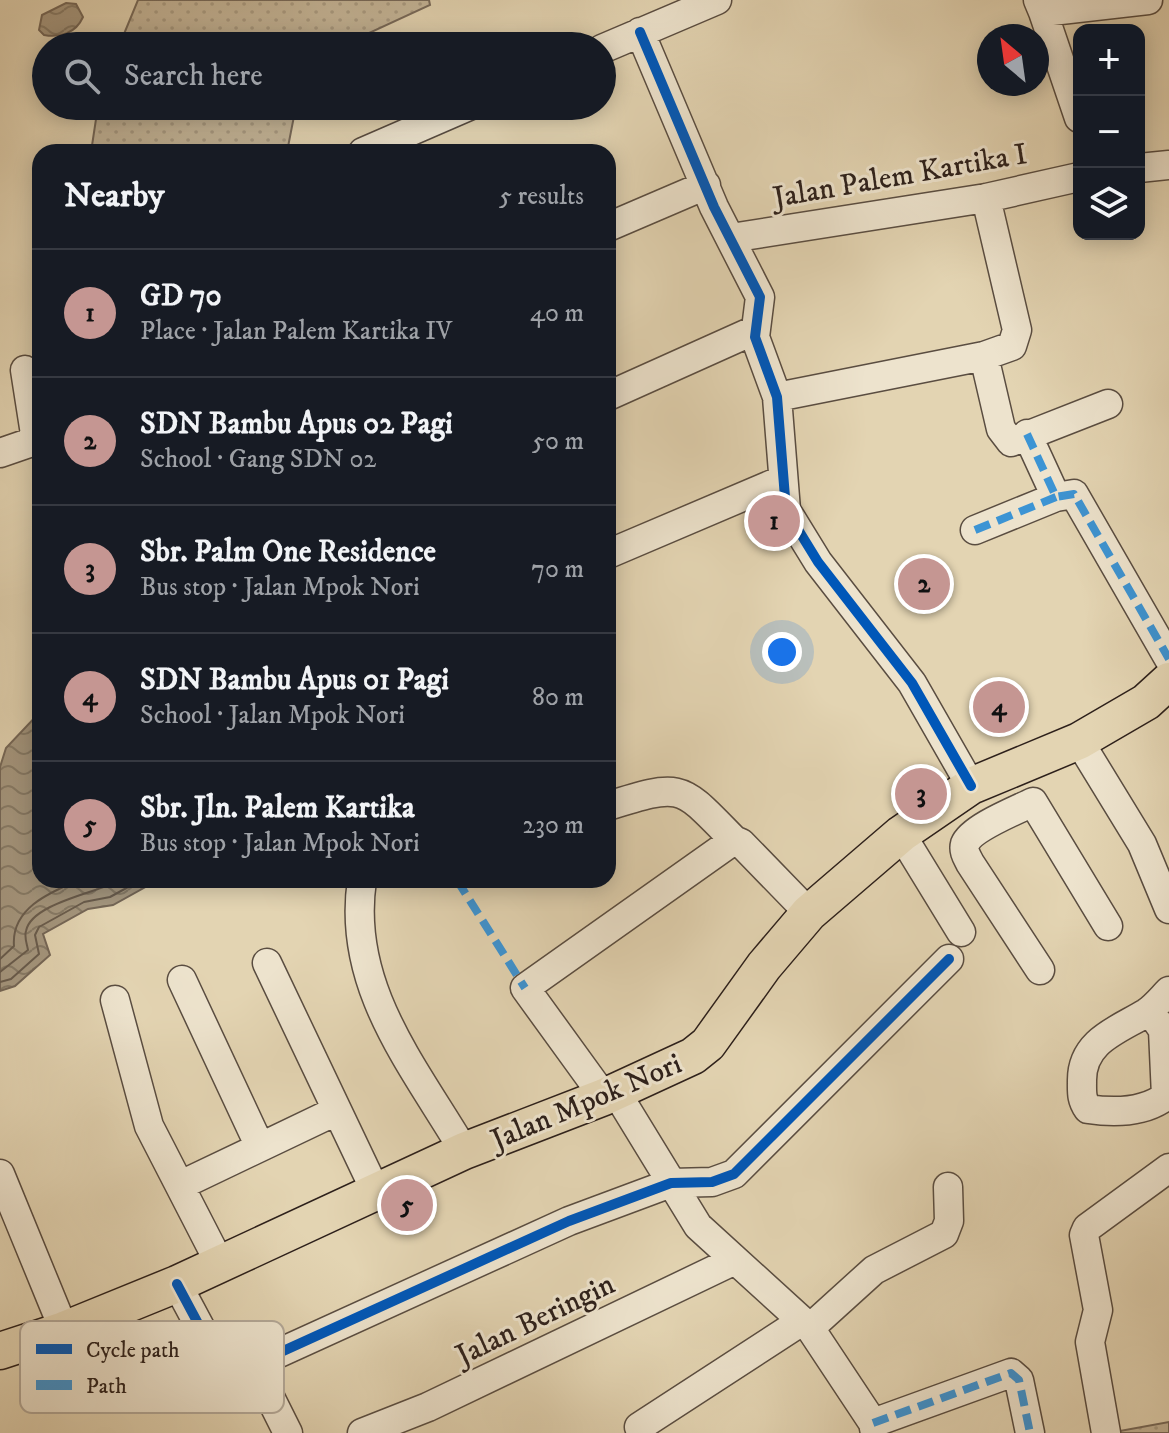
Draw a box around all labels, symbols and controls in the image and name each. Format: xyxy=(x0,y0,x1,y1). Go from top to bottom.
north arrow xyxy=(977,24,1049,96)
map controls xyxy=(1073,24,1145,240)
button: + xyxy=(1073,24,1145,96)
search box xyxy=(32,32,616,120)
icon: search xyxy=(60,54,104,98)
text: Search here xyxy=(124,58,263,95)
button: − xyxy=(1073,96,1145,168)
street label: Jalan Palem Kartika I xyxy=(767,136,1030,218)
button: layers xyxy=(1073,168,1145,240)
text: Nearby xyxy=(64,175,165,217)
text: 5 results xyxy=(499,180,584,213)
text: GD 70 xyxy=(140,278,222,315)
text: 1 xyxy=(85,297,95,330)
text: 40 m xyxy=(530,297,584,330)
text: Place · Jalan Palem Kartika IV xyxy=(140,315,453,348)
text: SDN Bambu Apus 02 Pagi xyxy=(140,406,453,443)
text: 2 xyxy=(84,425,96,458)
text: 50 m xyxy=(532,425,584,458)
text: School · Gang SDN 02 xyxy=(140,443,376,476)
pin: 1 xyxy=(748,491,800,551)
text: Sbr. Palm One Residence xyxy=(140,534,436,571)
text: 3 xyxy=(85,553,95,586)
text: 70 m xyxy=(531,553,584,586)
pin: 2 xyxy=(898,554,950,614)
text: Bus stop · Jalan Mpok Nori xyxy=(140,571,420,604)
your location xyxy=(762,632,802,672)
text: SDN Bambu Apus 01 Pagi xyxy=(140,662,449,699)
pin: 4 xyxy=(973,677,1025,737)
text: 4 xyxy=(83,681,97,714)
text: 80 m xyxy=(532,681,584,714)
text: School · Jalan Mpok Nori xyxy=(140,699,405,732)
pin: 3 xyxy=(895,764,947,824)
text: Sbr. Jln. Palem Kartika xyxy=(140,790,415,827)
text: 5 xyxy=(84,809,96,842)
text: 230 m xyxy=(522,809,584,842)
text: Bus stop · Jalan Mpok Nori xyxy=(140,827,420,860)
street label: Jalan Mpok Nori xyxy=(483,1046,687,1160)
pin: 5 xyxy=(381,1175,433,1235)
street label: Jalan Beringin xyxy=(448,1266,621,1376)
legend xyxy=(20,1321,284,1413)
text: Cycle path xyxy=(86,1337,180,1364)
text: Path xyxy=(86,1373,127,1400)

